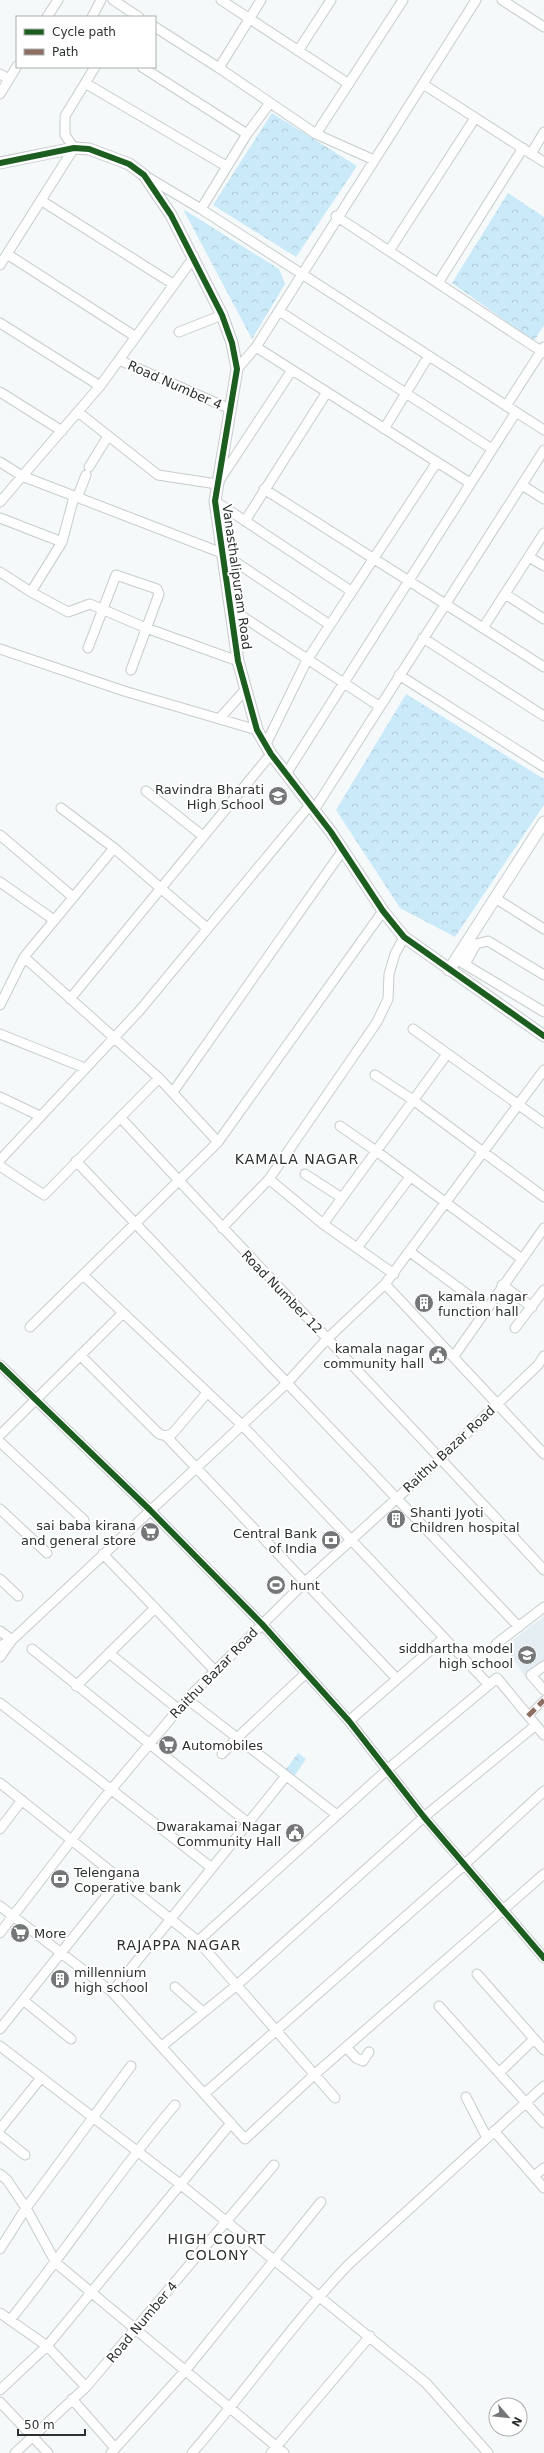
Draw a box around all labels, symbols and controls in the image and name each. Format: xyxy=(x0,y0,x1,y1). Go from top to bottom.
legend xyxy=(16,16,156,68)
text: Cycle path xyxy=(52,25,116,39)
text: Path xyxy=(52,45,78,59)
street label: Road Number 4 xyxy=(126,358,224,412)
street label: Vanasthalipuram Road xyxy=(219,503,255,651)
place label: Ravindra Bharati High School xyxy=(155,782,264,812)
school or university icon: Ravindra Bharati High School xyxy=(267,785,289,807)
district label: KAMALA NAGAR xyxy=(235,1151,359,1167)
street label: Road Number 12 xyxy=(239,1247,325,1337)
place label: kamala nagar function hall xyxy=(438,1289,528,1319)
building icon: kamala nagar function hall xyxy=(413,1292,435,1314)
place label: kamala nagar community hall xyxy=(323,1341,425,1371)
public building icon: kamala nagar community hall xyxy=(427,1344,449,1366)
street label: Raithu Bazar Road xyxy=(400,1403,498,1495)
place label: Shanti Jyoti Children hospital xyxy=(410,1505,520,1535)
building icon: Shanti Jyoti Children hospital xyxy=(385,1508,407,1530)
place label: sai baba kirana and general store xyxy=(21,1518,136,1548)
supermarket icon: sai baba kirana and general store xyxy=(139,1521,161,1543)
place label: Central Bank of India xyxy=(233,1526,317,1556)
bank icon: Central Bank of India xyxy=(320,1529,342,1551)
sports icon: hunt xyxy=(265,1574,287,1596)
place label: hunt xyxy=(290,1578,320,1593)
street label: Raithu Bazar Road xyxy=(167,1625,261,1721)
place label: siddhartha model high school xyxy=(399,1641,513,1671)
school or university icon: siddhartha model high school xyxy=(516,1644,538,1666)
supermarket icon: Automobiles xyxy=(157,1734,179,1756)
place label: Automobiles xyxy=(182,1738,263,1753)
place label: Dwarakamai Nagar Community Hall xyxy=(156,1819,282,1849)
public building icon: Dwarakamai Nagar Community Hall xyxy=(284,1822,306,1844)
place label: Telengana Coperative bank xyxy=(73,1865,182,1895)
bank icon: Telengana Coperative bank xyxy=(49,1868,71,1890)
supermarket icon: More xyxy=(9,1922,31,1944)
place label: More xyxy=(34,1926,66,1941)
district label: RAJAPPA NAGAR xyxy=(116,1937,242,1953)
place label: millennium high school xyxy=(74,1965,148,1995)
building icon: millennium high school xyxy=(49,1968,71,1990)
district label: HIGH COURT COLONY xyxy=(168,2231,266,2263)
street label: Road Number 4 xyxy=(104,2278,180,2366)
north arrow xyxy=(488,2397,528,2437)
scale bar xyxy=(18,2411,85,2437)
text: N xyxy=(508,2414,524,2429)
text: 50 m xyxy=(24,2418,55,2432)

